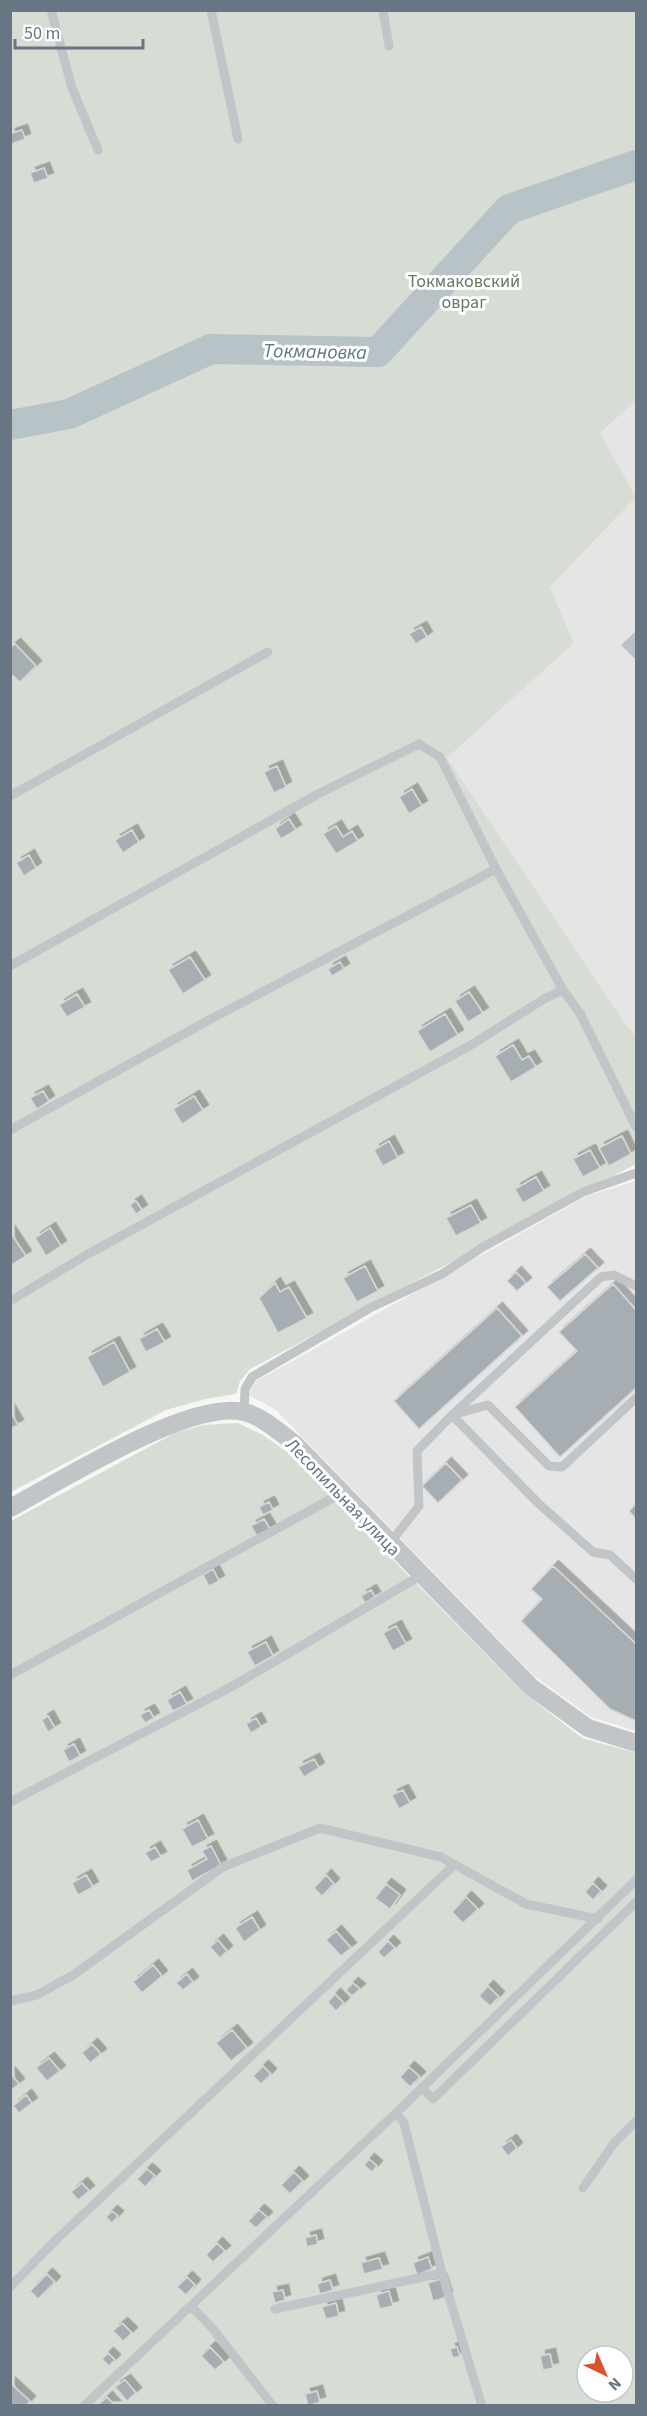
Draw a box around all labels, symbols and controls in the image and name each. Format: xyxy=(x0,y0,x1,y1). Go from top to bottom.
scale bar xyxy=(15,12,142,50)
text: 50 m xyxy=(24,21,60,46)
park label: Токмаковский овраг xyxy=(408,269,520,315)
water label: Токмановка xyxy=(263,337,367,367)
street label: Лесопильная улица xyxy=(280,1433,406,1562)
north arrow xyxy=(575,2344,635,2404)
text: N xyxy=(603,2372,626,2396)

